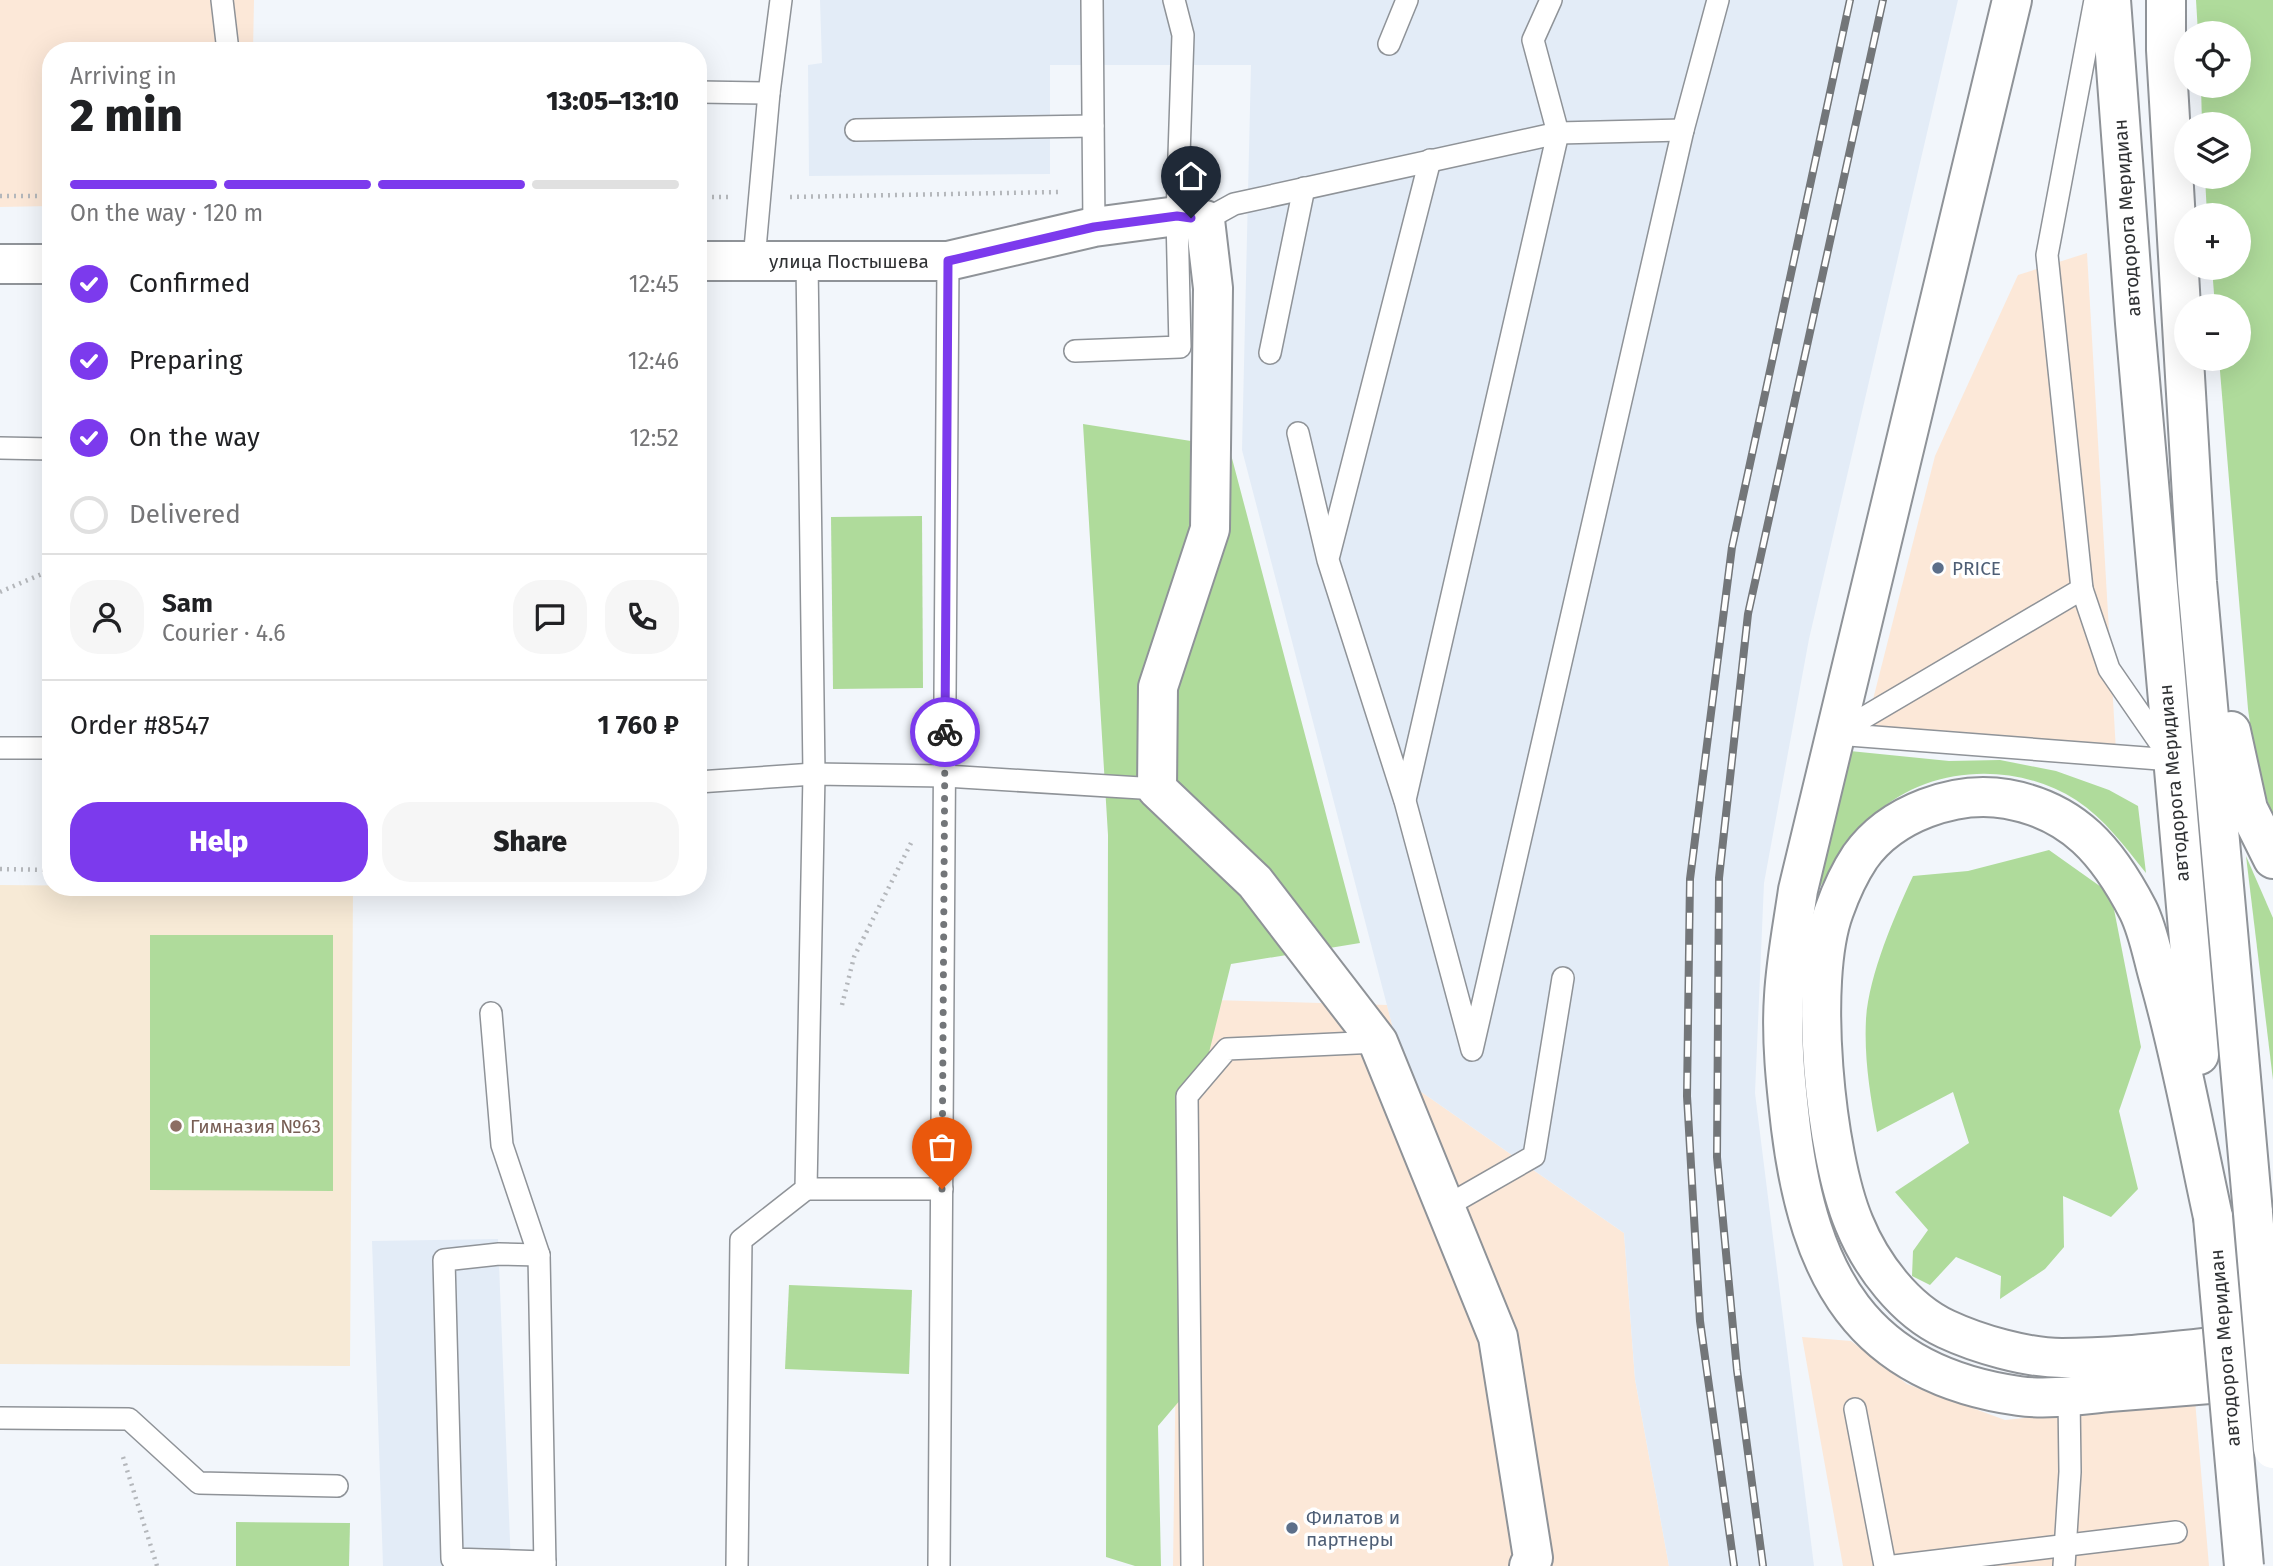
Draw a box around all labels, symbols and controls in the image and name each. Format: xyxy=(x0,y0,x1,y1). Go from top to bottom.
map controls xyxy=(2174,21,2251,371)
button: locate xyxy=(2174,21,2251,98)
text: Arriving in xyxy=(70,62,177,90)
text: 13:05–13:10 xyxy=(546,86,679,117)
text: 2 min xyxy=(70,88,183,143)
button: layers xyxy=(2174,112,2251,189)
street label: автодорога Меридиан xyxy=(2109,118,2145,318)
pin xyxy=(1161,146,1221,218)
icon: home xyxy=(1172,157,1210,195)
text: On the way · 120 m xyxy=(70,199,263,227)
button: + xyxy=(2174,203,2251,280)
street label: улица Постышева xyxy=(769,250,929,273)
icon: check xyxy=(70,265,108,303)
text: Confirmed xyxy=(129,268,250,299)
text: 12:45 xyxy=(629,270,679,298)
button: − xyxy=(2174,294,2251,371)
icon: check xyxy=(70,342,108,380)
text: Preparing xyxy=(129,345,242,376)
text: 12:46 xyxy=(628,347,679,375)
icon: check xyxy=(70,419,108,457)
text: On the way xyxy=(129,422,260,453)
text: 12:52 xyxy=(629,424,679,452)
text: Delivered xyxy=(129,499,241,530)
place label: PRICE xyxy=(1952,557,2001,580)
marker: PRICE xyxy=(1930,560,1946,576)
button: person xyxy=(70,580,144,654)
button: chat xyxy=(513,580,587,654)
button: phone xyxy=(605,580,679,654)
text: Sam xyxy=(162,588,213,619)
text: Courier · 4.6 xyxy=(162,619,286,647)
street label: автодорога Меридиан xyxy=(2154,683,2194,883)
courier xyxy=(910,697,980,767)
text: Order #8547 xyxy=(70,710,209,741)
text: 1 760 ₽ xyxy=(598,710,679,741)
icon: bike xyxy=(926,713,964,751)
button: Help xyxy=(70,802,368,882)
button: Share xyxy=(382,802,679,882)
place label: Гимназия №63 xyxy=(190,1115,321,1138)
pin xyxy=(912,1117,972,1189)
marker: Гимназия №63 xyxy=(168,1118,184,1134)
icon: bag xyxy=(923,1128,961,1166)
street label: автодорога Меридиан xyxy=(2205,1248,2245,1448)
place label: Филатов и партнеры xyxy=(1306,1506,1400,1551)
marker: Филатов и партнеры xyxy=(1284,1520,1300,1536)

